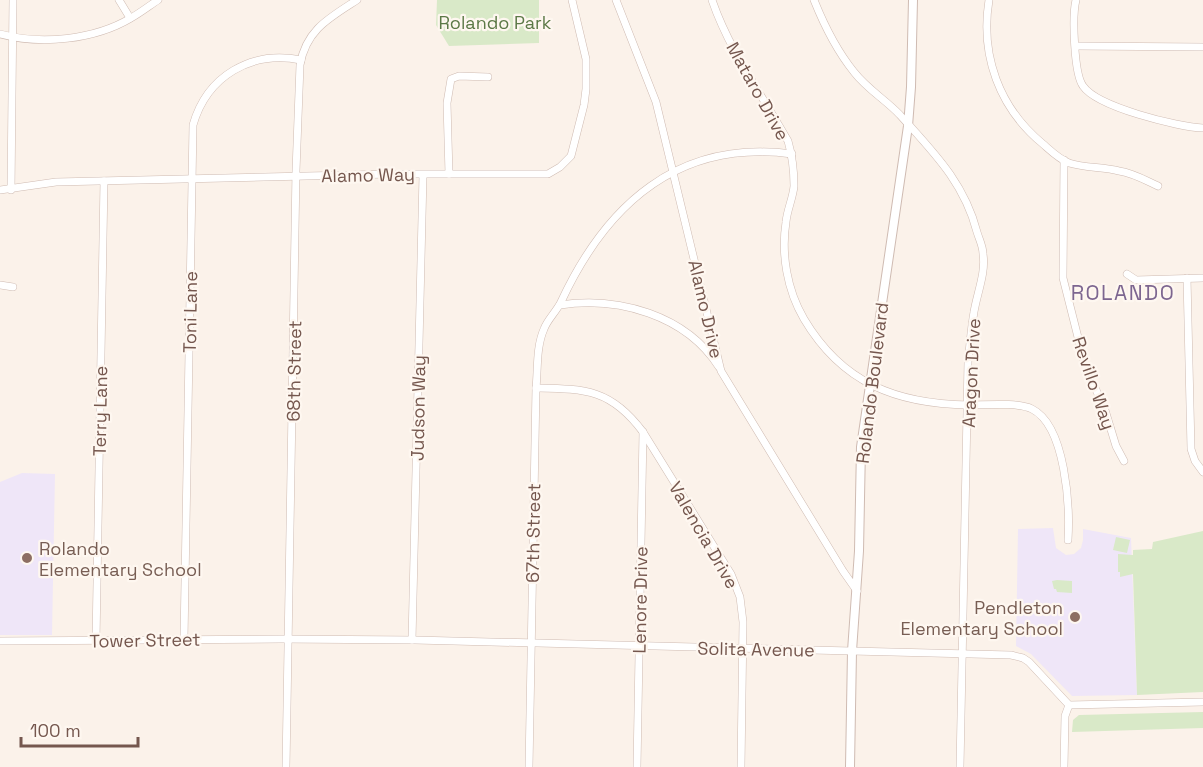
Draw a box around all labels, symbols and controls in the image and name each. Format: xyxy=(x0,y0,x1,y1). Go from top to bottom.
park label: Rolando Park xyxy=(438,11,552,34)
street label: Mataro Drive xyxy=(721,38,795,144)
street label: Alamo Way xyxy=(321,163,415,187)
street label: Alamo Drive xyxy=(683,257,729,361)
street label: Toni Lane xyxy=(178,271,202,353)
district label: ROLANDO xyxy=(1071,279,1175,306)
street label: Rolando Boulevard xyxy=(851,301,893,465)
street label: Aragon Drive xyxy=(957,318,985,428)
street label: 68th Street xyxy=(282,320,306,422)
street label: Revillo Way xyxy=(1067,333,1121,433)
street label: Judson Way xyxy=(406,355,430,461)
street label: Terry Lane xyxy=(88,366,112,456)
street label: Valencia Drive xyxy=(664,477,744,593)
street label: 67th Street xyxy=(521,483,545,583)
place label: Rolando Elementary School xyxy=(39,537,202,581)
street label: Lenore Drive xyxy=(628,546,652,654)
marker: Rolando Elementary School xyxy=(20,551,34,565)
place label: Pendleton Elementary School xyxy=(900,596,1063,640)
marker: Pendleton Elementary School xyxy=(1068,610,1082,624)
street label: Tower Street xyxy=(89,628,201,652)
street label: Solita Avenue xyxy=(697,636,815,662)
scale bar xyxy=(21,710,138,748)
text: 100 m xyxy=(30,719,81,742)

